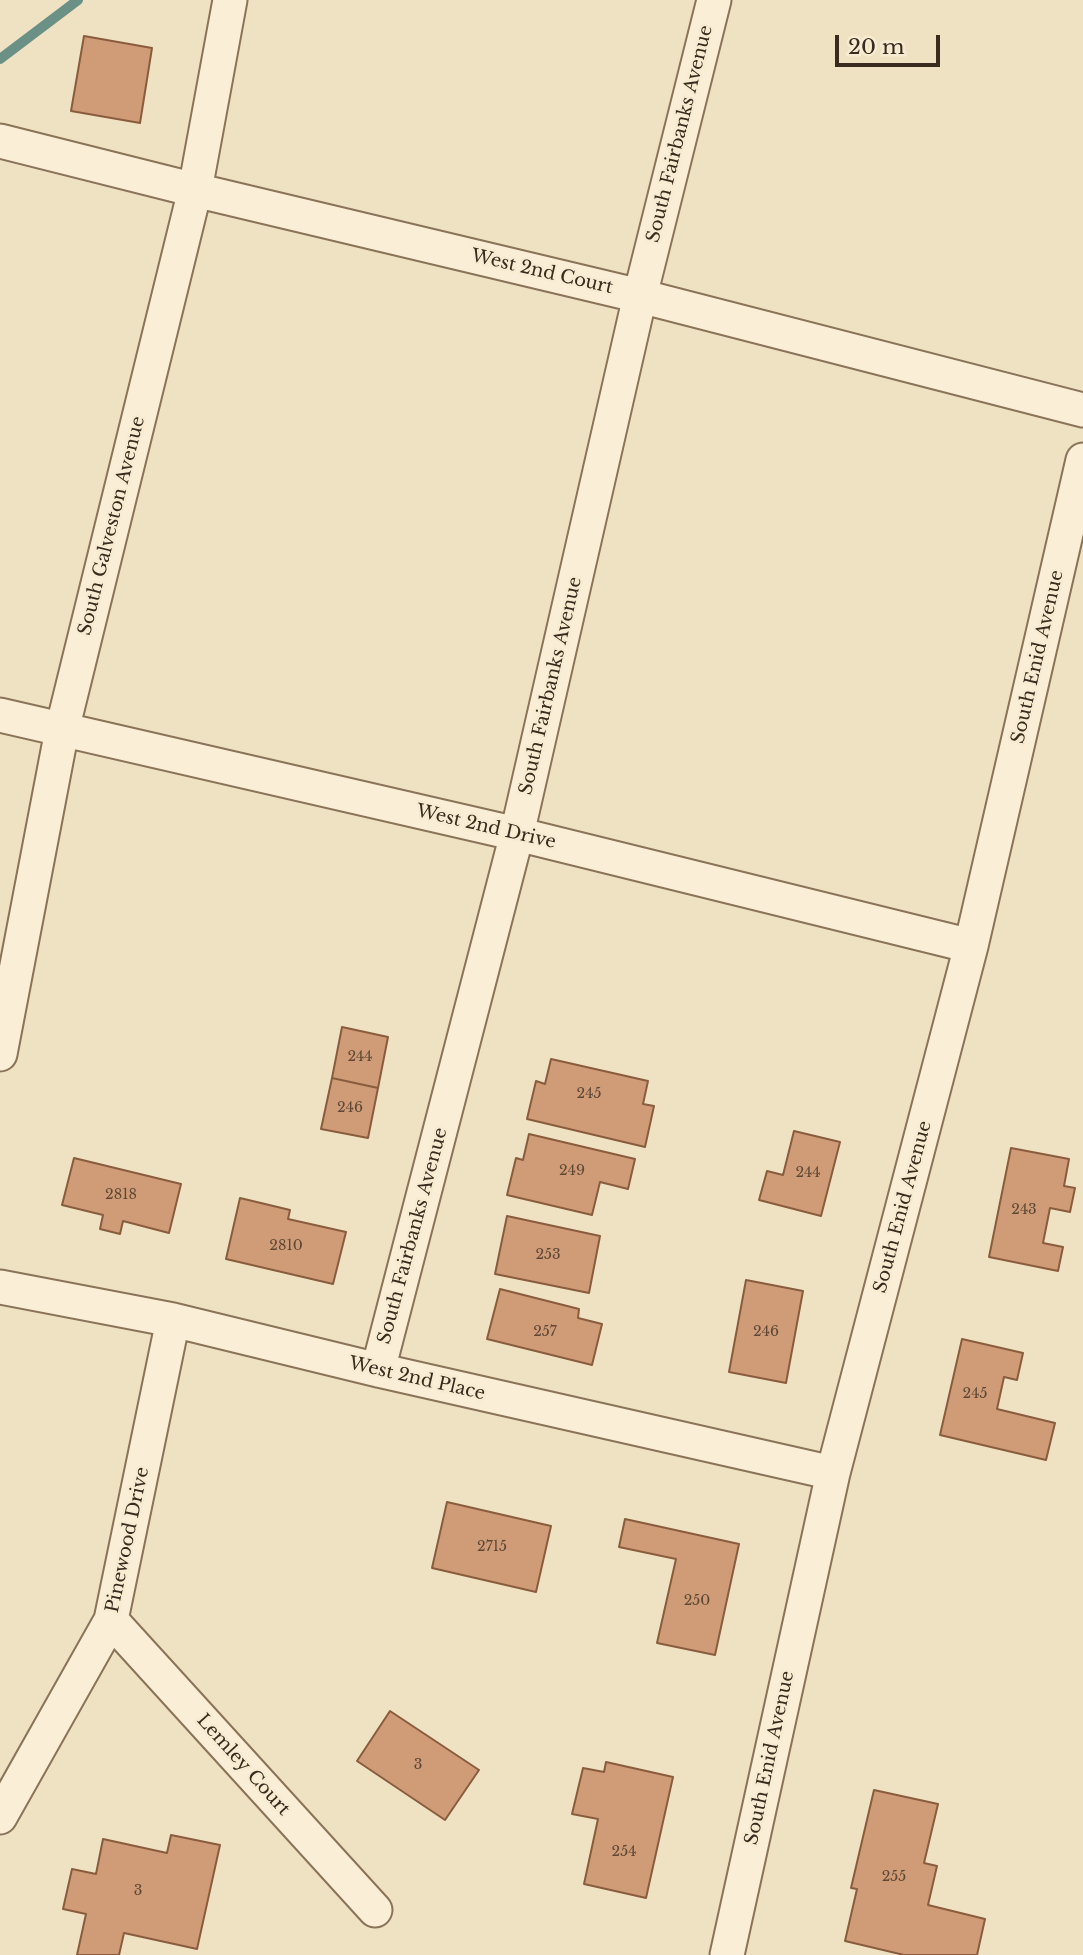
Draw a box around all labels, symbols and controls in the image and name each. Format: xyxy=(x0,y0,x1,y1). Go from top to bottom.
scale bar xyxy=(838,21,943,65)
street label: South Fairbanks Avenue xyxy=(643,23,717,245)
text: 20 m xyxy=(848,34,905,60)
street label: West 2nd Court xyxy=(469,245,615,299)
street label: South Galveston Avenue xyxy=(74,414,150,638)
street label: South Enid Avenue xyxy=(1008,568,1068,746)
street label: South Fairbanks Avenue xyxy=(515,575,587,797)
street label: West 2nd Drive xyxy=(414,800,558,854)
house number: 244 xyxy=(347,1049,373,1065)
house number: 245 xyxy=(577,1086,601,1102)
house number: 246 xyxy=(337,1100,363,1116)
street label: South Enid Avenue xyxy=(870,1119,936,1295)
street label: South Fairbanks Avenue xyxy=(374,1125,452,1347)
house number: 249 xyxy=(559,1163,585,1179)
house number: 244 xyxy=(795,1165,821,1181)
house number: 2818 xyxy=(105,1187,137,1203)
house number: 243 xyxy=(1011,1202,1037,1218)
house number: 2810 xyxy=(269,1238,303,1254)
house number: 253 xyxy=(535,1247,561,1263)
house number: 257 xyxy=(533,1324,557,1340)
house number: 246 xyxy=(753,1324,779,1340)
street label: West 2nd Place xyxy=(347,1353,487,1405)
house number: 245 xyxy=(963,1386,987,1402)
street label: Pinewood Drive xyxy=(102,1465,154,1615)
house number: 2715 xyxy=(477,1539,507,1555)
house number: 250 xyxy=(684,1593,710,1609)
street label: South Enid Avenue xyxy=(741,1669,799,1847)
street label: Lemley Court xyxy=(192,1710,294,1820)
house number: 3 xyxy=(414,1757,422,1773)
house number: 254 xyxy=(612,1844,636,1860)
house number: 255 xyxy=(882,1869,906,1885)
house number: 3 xyxy=(134,1883,142,1899)

